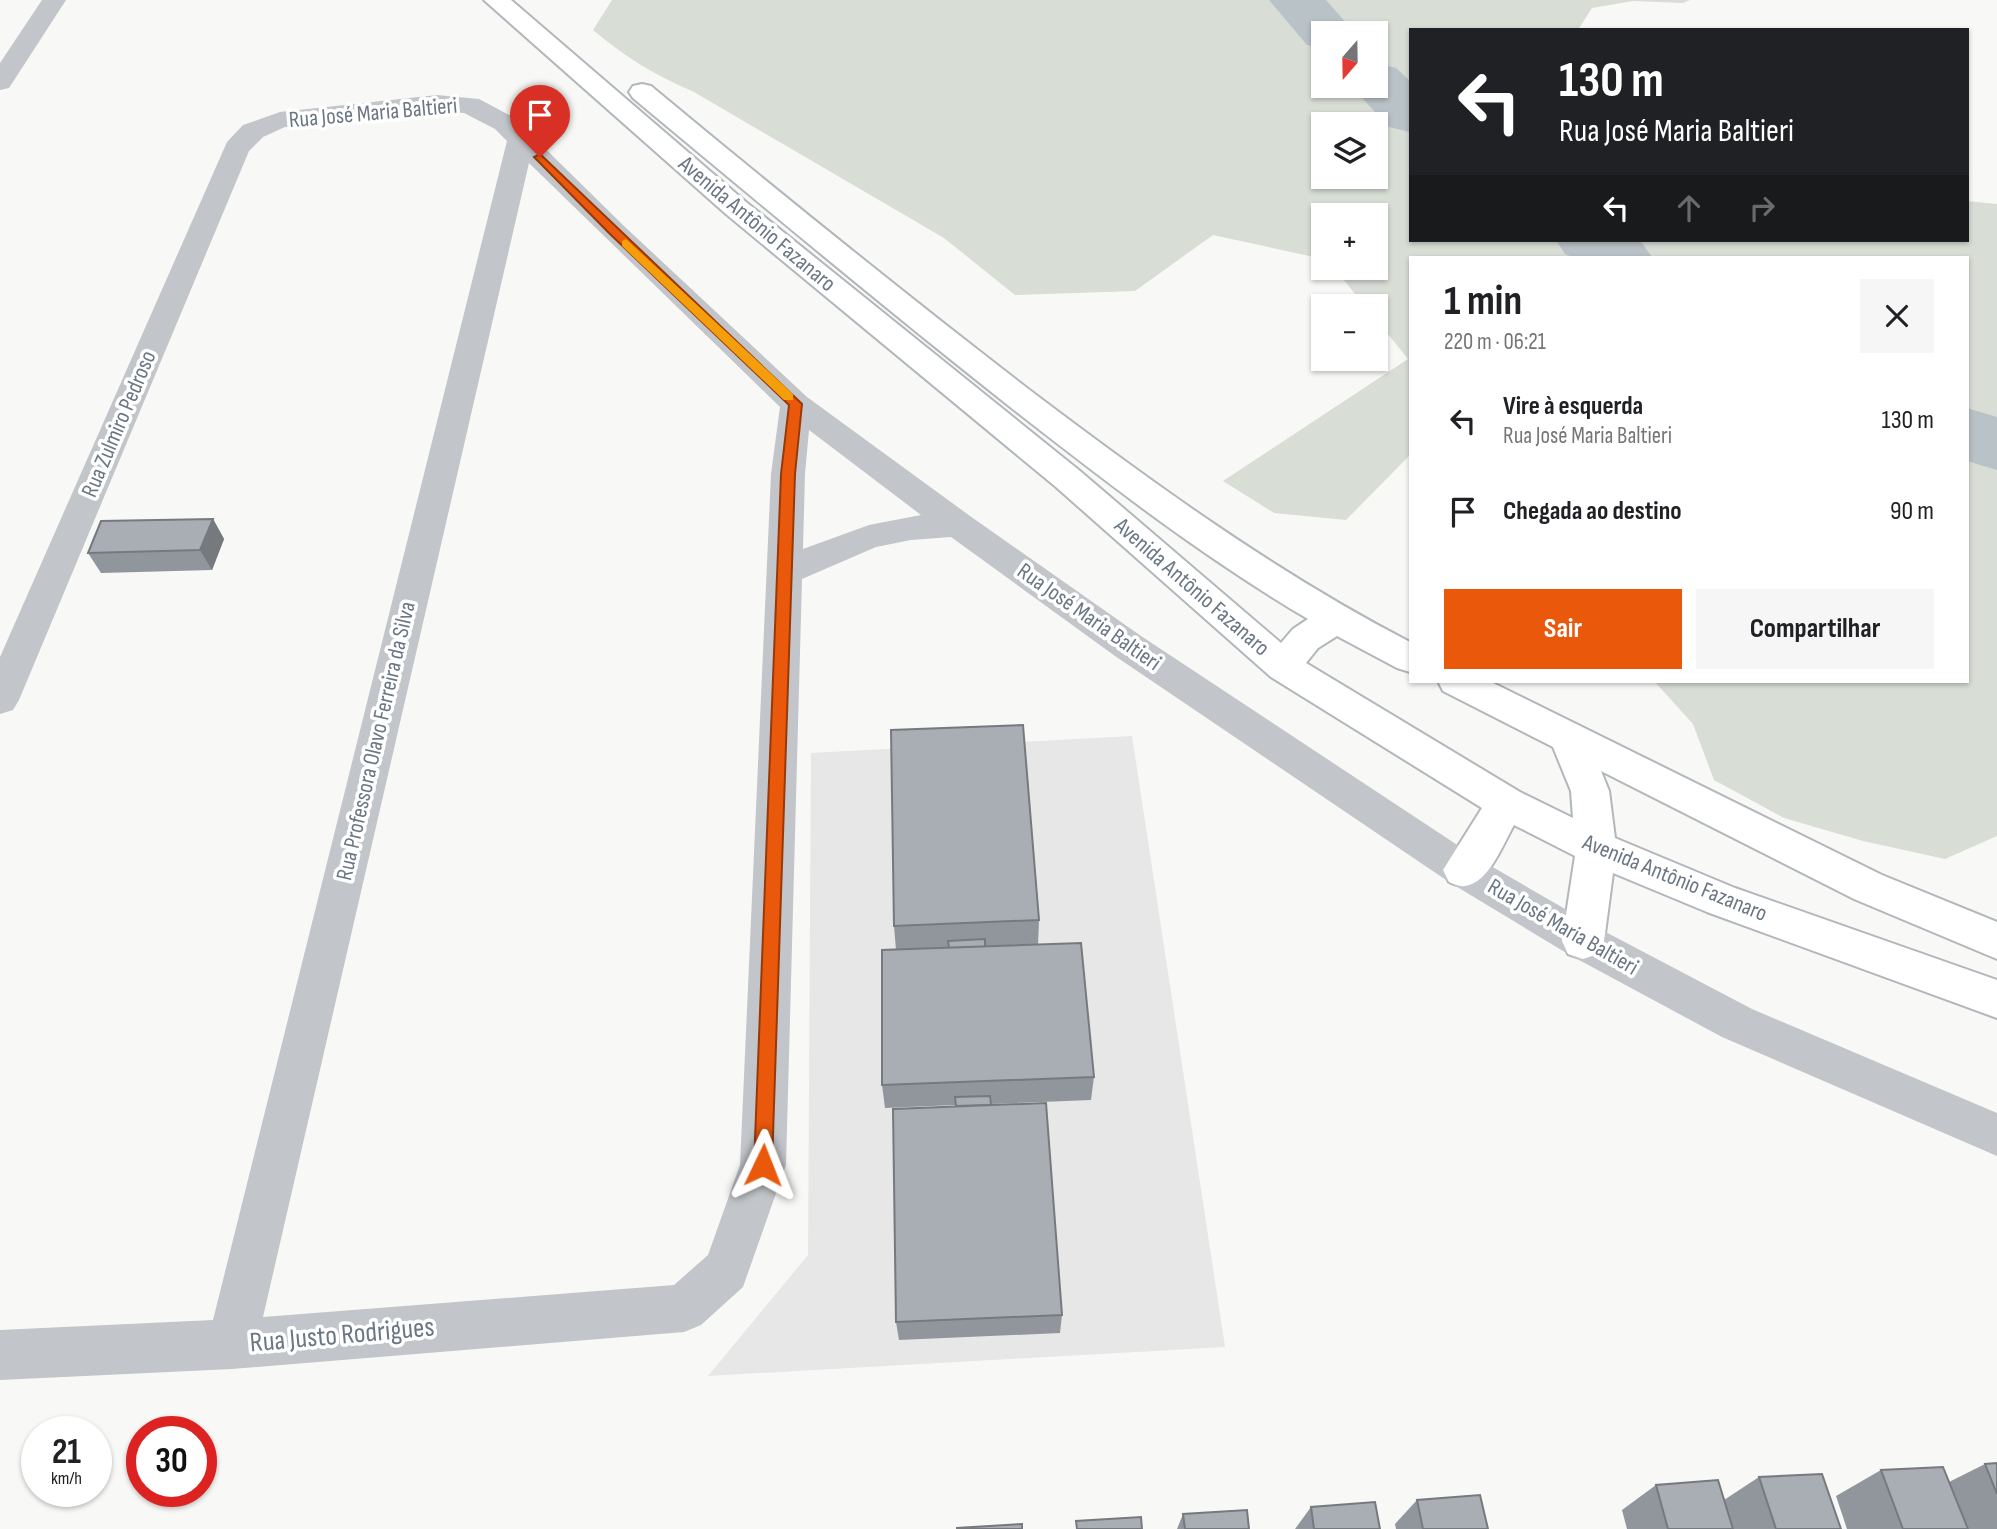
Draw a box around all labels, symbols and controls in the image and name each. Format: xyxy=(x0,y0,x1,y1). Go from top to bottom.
north arrow xyxy=(1311,21,1388,98)
map controls xyxy=(1311,21,1388,371)
text: 130 m xyxy=(1559,52,1664,111)
icon: left xyxy=(1444,56,1535,147)
pin xyxy=(510,85,570,157)
street label: Rua José Maria Baltieri xyxy=(288,92,458,134)
icon: arrive xyxy=(521,96,559,134)
button: layers xyxy=(1311,112,1388,189)
text: Rua José Maria Baltieri xyxy=(1559,112,1794,151)
street label: Avenida Antônio Fazanaro xyxy=(672,149,841,298)
icon: left xyxy=(1597,189,1635,227)
icon: ahead xyxy=(1670,189,1708,227)
icon: right xyxy=(1743,189,1781,227)
button: + xyxy=(1311,203,1388,280)
text: 1 min xyxy=(1444,276,1522,327)
button: close xyxy=(1860,279,1934,353)
button: − xyxy=(1311,294,1388,371)
text: 220 m · 06:21 xyxy=(1444,328,1546,356)
street label: Rua Zulmiro Pedroso xyxy=(76,346,162,502)
text: Vire à esquerda xyxy=(1503,391,1643,422)
icon: left xyxy=(1444,402,1482,440)
text: 130 m xyxy=(1882,405,1934,436)
text: Rua José Maria Baltieri xyxy=(1503,422,1672,450)
icon: arrive xyxy=(1444,493,1482,531)
text: Chegada ao destino xyxy=(1503,496,1682,527)
text: 90 m xyxy=(1890,496,1934,527)
street label: Avenida Antônio Fazanaro xyxy=(1108,511,1275,662)
street label: Rua José Maria Baltieri xyxy=(1012,557,1166,677)
button: Sair xyxy=(1444,589,1682,669)
button: Compartilhar xyxy=(1696,589,1934,669)
street label: Rua Professora Olavo Ferreira da Silva xyxy=(330,599,422,883)
street label: Avenida Antônio Fazanaro xyxy=(1578,828,1771,928)
street label: Rua José Maria Baltieri xyxy=(1483,873,1643,981)
position arrow xyxy=(726,1128,800,1202)
street label: Rua Justo Rodrigues xyxy=(248,1310,436,1360)
speed limit sign: 30 xyxy=(126,1416,217,1507)
text: 21 xyxy=(52,1431,81,1474)
text: km/h xyxy=(51,1468,82,1489)

